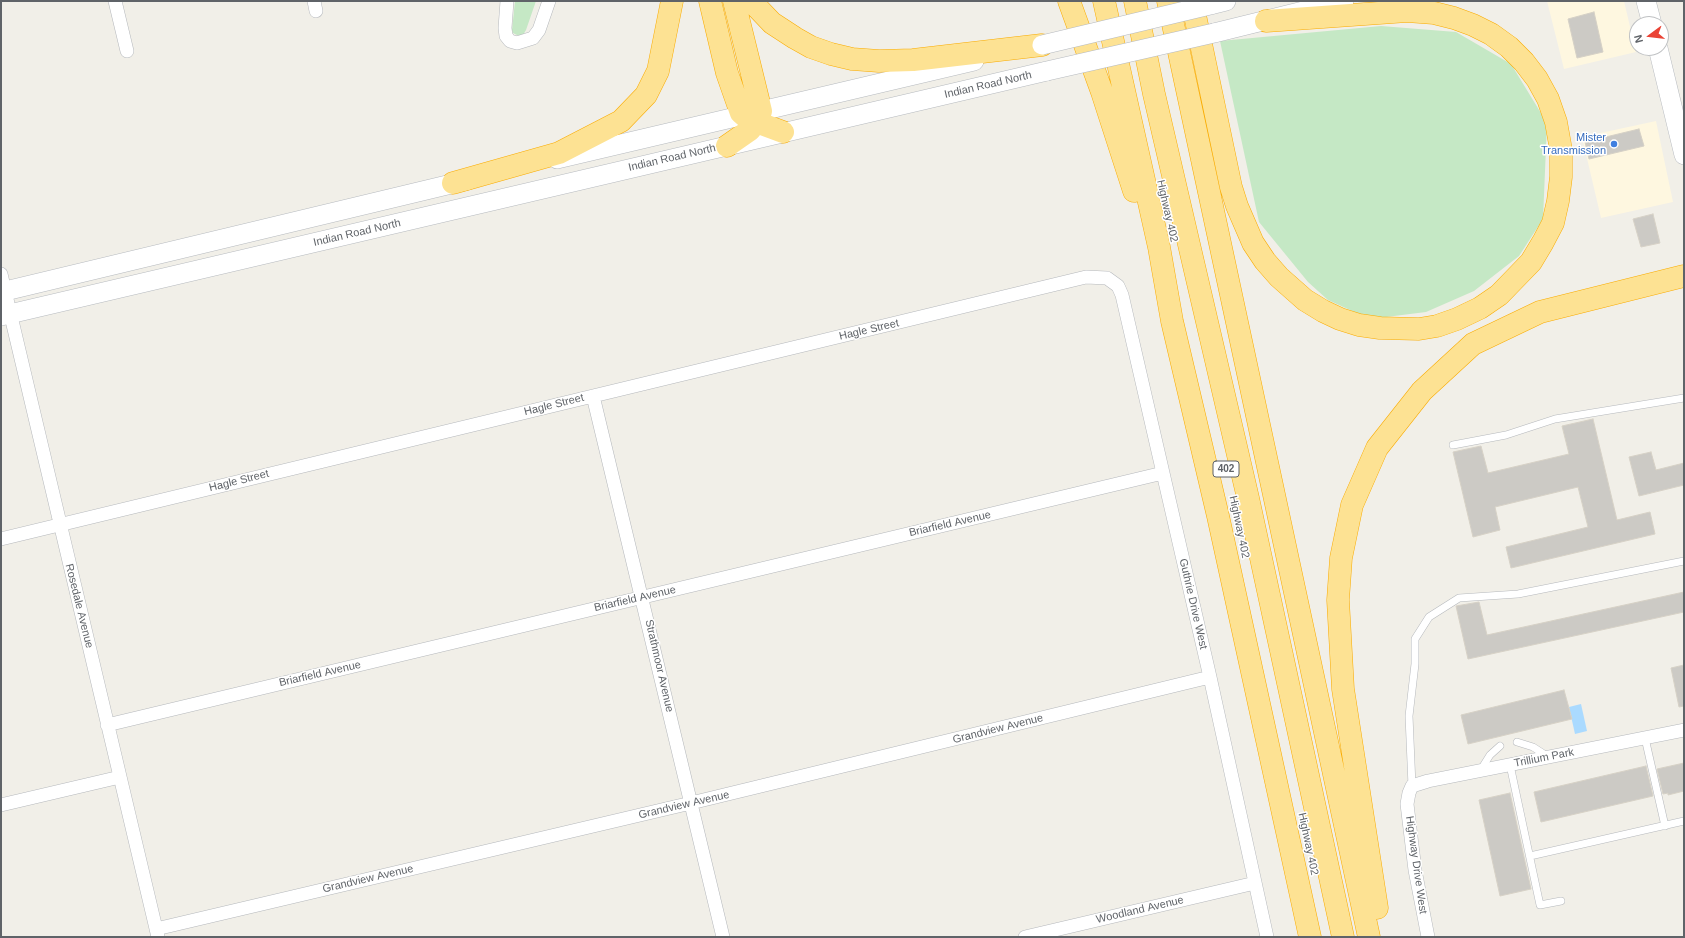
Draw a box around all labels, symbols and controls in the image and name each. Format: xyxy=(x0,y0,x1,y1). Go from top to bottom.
north arrow xyxy=(1629,16,1669,56)
text: N xyxy=(1632,33,1645,44)
street label: Indian Road North xyxy=(943,69,1033,101)
place label: Mister Transmission xyxy=(1541,131,1606,157)
marker: Mister Transmission xyxy=(1609,139,1619,149)
street label: Indian Road North xyxy=(627,142,717,174)
street label: Highway 402 xyxy=(1153,179,1181,243)
street label: Indian Road North xyxy=(312,217,402,249)
street label: Hagle Street xyxy=(838,317,900,343)
street label: Hagle Street xyxy=(523,391,585,419)
road number: 402 xyxy=(1213,461,1239,477)
street label: Hagle Street xyxy=(208,467,270,495)
street label: Highway 402 xyxy=(1226,495,1252,559)
street label: Briarfield Avenue xyxy=(908,508,992,540)
street label: Guthrie Drive West xyxy=(1176,557,1210,651)
street label: Rosedale Avenue xyxy=(62,562,96,650)
street label: Briarfield Avenue xyxy=(593,583,677,615)
street label: Strathmoor Avenue xyxy=(642,618,676,714)
street label: Briarfield Avenue xyxy=(278,658,362,690)
street label: Grandview Avenue xyxy=(951,711,1045,747)
street label: Trillium Park xyxy=(1513,746,1575,770)
street label: Grandview Avenue xyxy=(637,788,731,822)
street label: Highway 402 xyxy=(1295,812,1321,876)
street label: Highway Drive West xyxy=(1403,815,1429,915)
street label: Grandview Avenue xyxy=(321,862,415,896)
street label: Woodland Avenue xyxy=(1095,894,1185,926)

